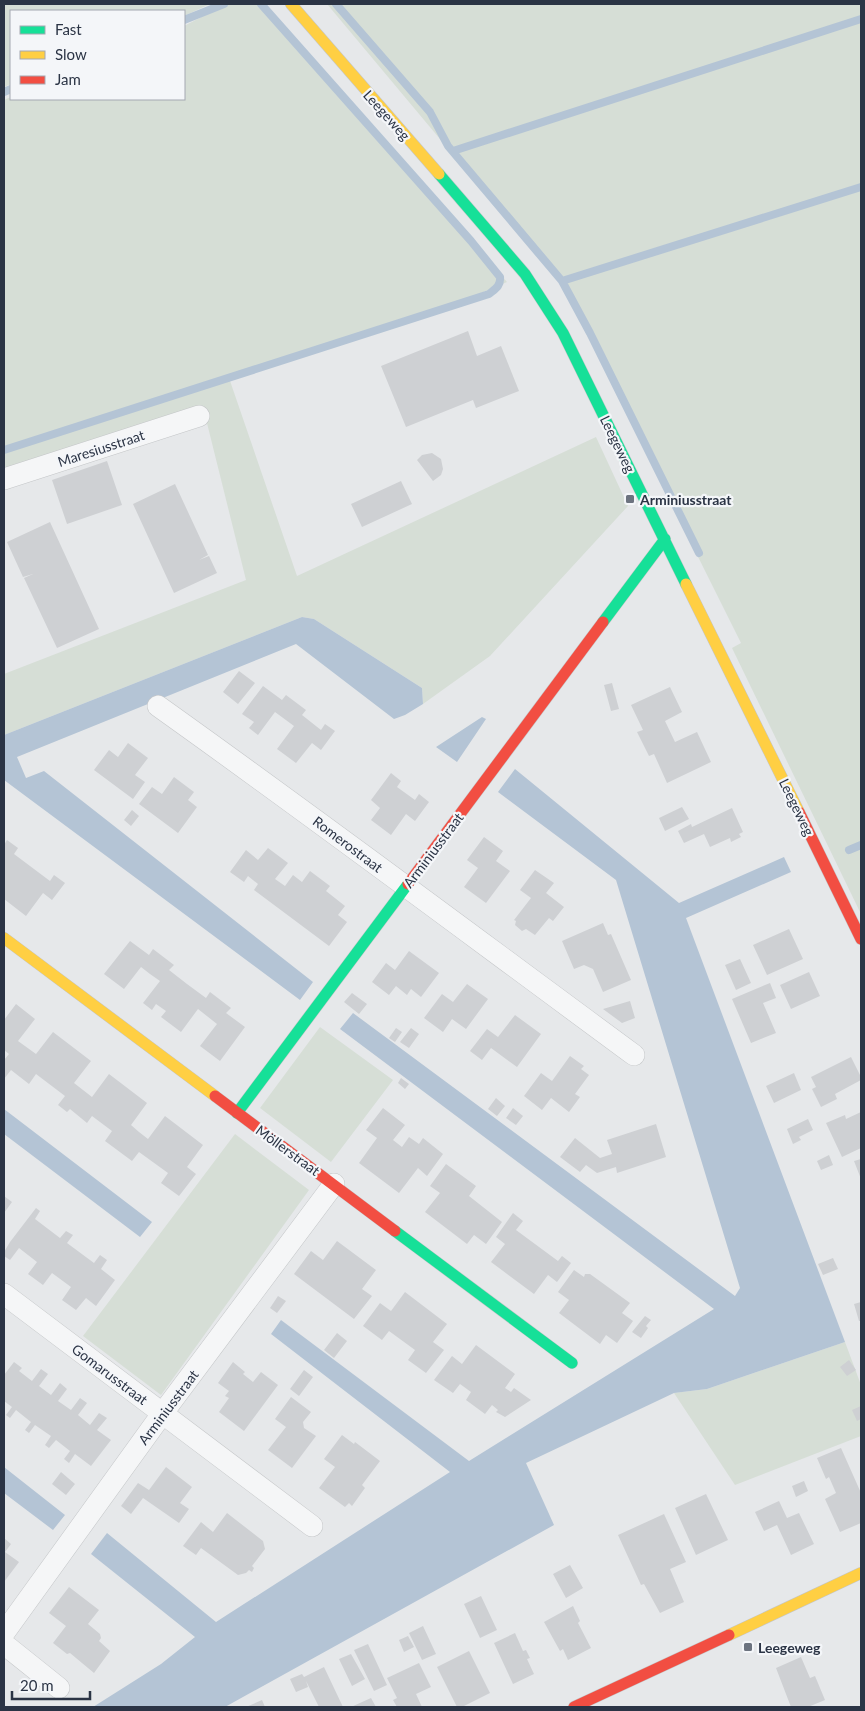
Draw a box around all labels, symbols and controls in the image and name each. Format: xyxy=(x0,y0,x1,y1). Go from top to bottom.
legend xyxy=(10,10,185,100)
text: Fast xyxy=(55,20,82,38)
text: Slow xyxy=(55,45,87,63)
text: Jam xyxy=(55,70,81,88)
street label: Leegeweg xyxy=(360,86,414,144)
street label: Leegeweg xyxy=(597,413,639,475)
street label: Maresiusstraat xyxy=(56,426,146,470)
place label: Arminiusstraat xyxy=(639,491,732,508)
marker: Arminiusstraat xyxy=(624,493,636,505)
street label: Leegeweg xyxy=(776,776,818,838)
street label: Arminiusstraat xyxy=(399,809,467,891)
street label: Romerostraat xyxy=(310,812,386,876)
street label: Möllerstraat xyxy=(253,1121,323,1179)
street label: Gomarusstraat xyxy=(69,1340,151,1408)
street label: Arminiusstraat xyxy=(134,1366,202,1448)
place label: Leegeweg xyxy=(758,1639,821,1656)
marker: Leegeweg xyxy=(742,1641,754,1653)
scale bar xyxy=(12,1668,90,1700)
text: 20 m xyxy=(20,1676,54,1694)

